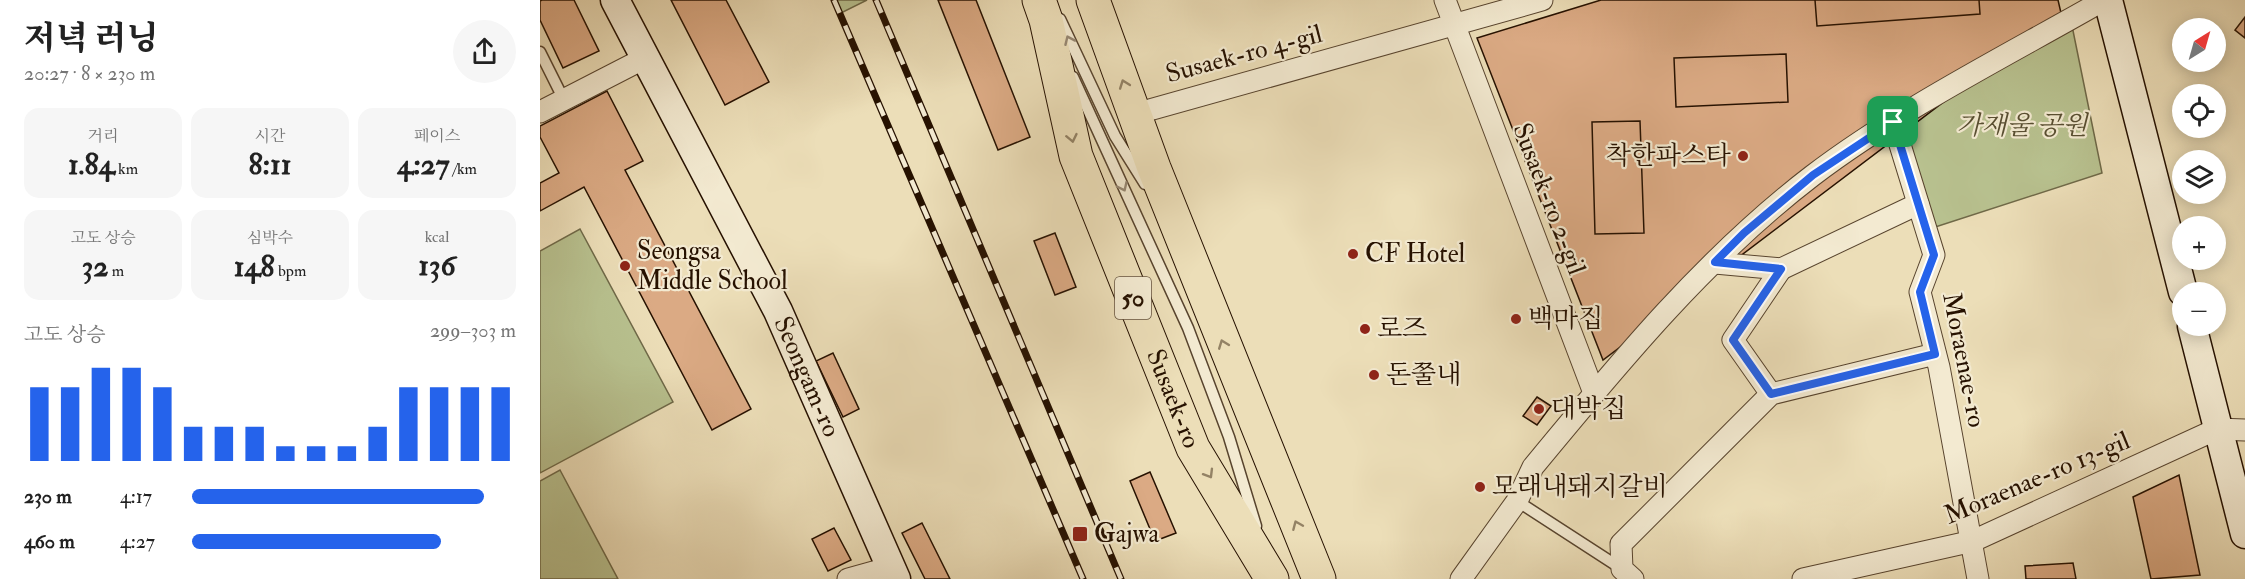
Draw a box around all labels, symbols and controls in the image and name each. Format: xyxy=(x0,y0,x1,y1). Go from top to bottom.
text: 저녁 러닝 xyxy=(24,18,158,59)
street label: Susaek-ro 4-gil xyxy=(1162,18,1326,90)
north arrow xyxy=(2172,18,2226,72)
map controls xyxy=(2172,18,2226,336)
button: share xyxy=(453,20,516,83)
one-way arrow xyxy=(1064,35,1076,46)
text: 20:27 · 8 × 230 m xyxy=(24,61,155,86)
one-way arrow xyxy=(1118,79,1131,90)
button: locate xyxy=(2172,84,2226,138)
pin xyxy=(1867,96,1918,147)
icon: arrive xyxy=(1876,105,1909,138)
park label: 가재울 공원 xyxy=(1956,110,2089,142)
street label: Susaek-ro 2-gil xyxy=(1505,119,1593,280)
text: 거리 xyxy=(88,126,118,146)
text: 시간 xyxy=(255,126,285,146)
text: 페이스 xyxy=(414,126,460,146)
one-way arrow xyxy=(1065,133,1078,143)
place label: 착한파스타 xyxy=(1605,140,1731,172)
text: 1.84 xyxy=(68,146,115,183)
text: 8:11 xyxy=(249,146,291,183)
text: 4:27 xyxy=(397,146,449,183)
marker: 착한파스타 xyxy=(1736,149,1750,163)
button: layers xyxy=(2172,150,2226,204)
text: km xyxy=(115,159,138,179)
text: /km xyxy=(449,159,477,179)
one-way arrow xyxy=(1116,181,1128,192)
button: + xyxy=(2172,216,2226,270)
text: kcal xyxy=(425,227,449,247)
text: 고도 상승 xyxy=(70,228,136,248)
text: 심박수 xyxy=(247,228,293,248)
place label: Seongsa Middle School xyxy=(637,235,788,297)
place label: CF Hotel xyxy=(1365,238,1466,270)
text: 136 xyxy=(418,247,456,284)
marker: CF Hotel xyxy=(1346,247,1360,261)
text: 32 xyxy=(82,248,108,285)
text: 148 xyxy=(234,248,275,285)
marker: Seongsa Middle School xyxy=(618,259,632,273)
text: m xyxy=(108,261,124,281)
text: bpm xyxy=(275,261,306,281)
road number: 50 xyxy=(1115,277,1151,319)
button: − xyxy=(2172,282,2226,336)
street label: Moraenae-ro xyxy=(1935,290,1993,430)
place label: 백마집 xyxy=(1528,303,1603,335)
street label: Seongam-ro xyxy=(767,312,847,442)
marker: 백마집 xyxy=(1509,312,1523,326)
place label: 로즈 xyxy=(1377,313,1427,345)
text: 299–303 m xyxy=(430,318,516,343)
text: 고도 상승 xyxy=(24,322,106,347)
marker: 로즈 xyxy=(1358,322,1372,336)
one-way arrow xyxy=(1218,339,1231,350)
street label: Susaek-ro xyxy=(1139,345,1207,453)
place label: 돈쭐내 xyxy=(1386,359,1461,391)
marker: 돈쭐내 xyxy=(1367,368,1381,382)
place label: 대박집 xyxy=(1551,393,1626,425)
marker: 대박집 xyxy=(1532,402,1546,416)
street label: Moraenae-ro 13-gil xyxy=(1939,424,2135,532)
one-way arrow xyxy=(1201,468,1213,478)
place label: 모래내돼지갈비 xyxy=(1492,471,1668,503)
marker: 모래내돼지갈비 xyxy=(1473,480,1487,494)
text: 230 m xyxy=(24,484,72,509)
text: 4:17 xyxy=(120,484,152,509)
place label: Gajwa xyxy=(1094,518,1159,550)
one-way arrow xyxy=(1292,520,1304,531)
marker: Gajwa xyxy=(1071,525,1089,543)
text: 460 m xyxy=(24,529,75,554)
text: 4:27 xyxy=(120,529,155,554)

